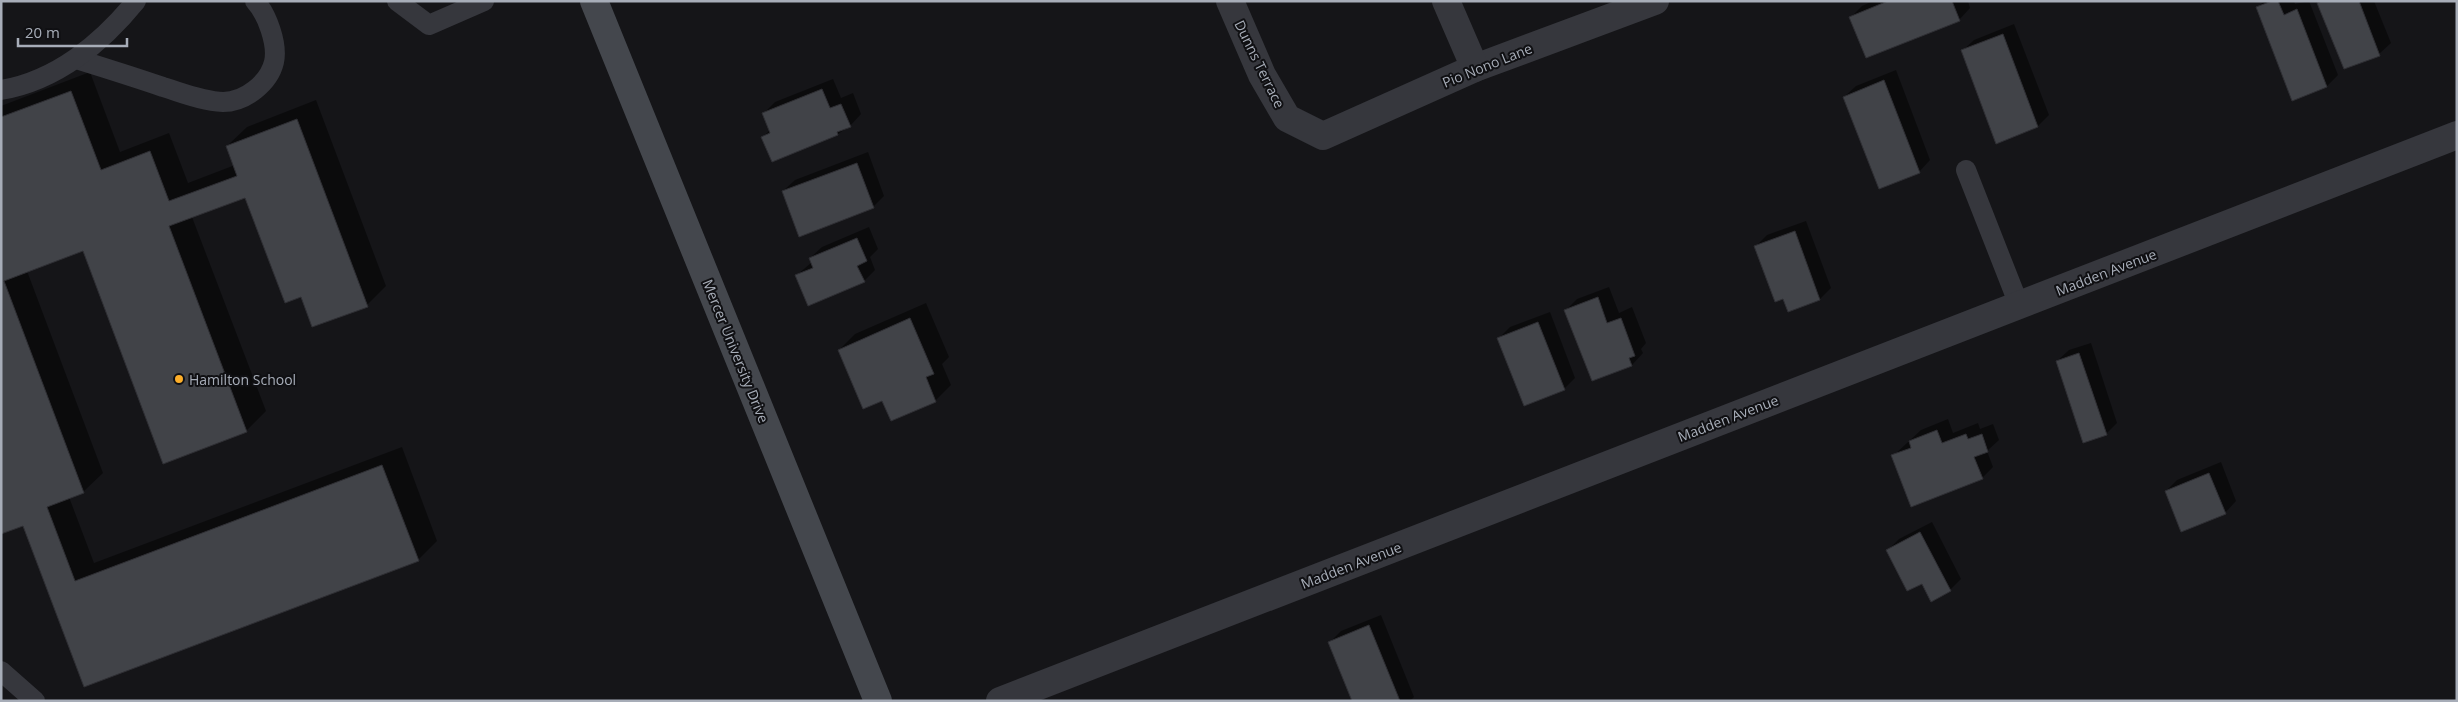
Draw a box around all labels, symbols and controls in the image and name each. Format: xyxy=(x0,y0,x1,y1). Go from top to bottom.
scale bar xyxy=(18,15,126,47)
street label: Dunns Terrace xyxy=(1231,17,1290,111)
text: 20 m xyxy=(25,22,60,42)
street label: Pio Nono Lane xyxy=(1439,38,1535,92)
street label: Madden Avenue xyxy=(2053,244,2159,300)
street label: Mercer University Drive xyxy=(699,276,774,426)
place label: Hamilton School xyxy=(189,370,296,389)
marker: Hamilton School xyxy=(173,373,185,385)
street label: Madden Avenue xyxy=(1675,390,1781,446)
street label: Madden Avenue xyxy=(1298,537,1404,593)

